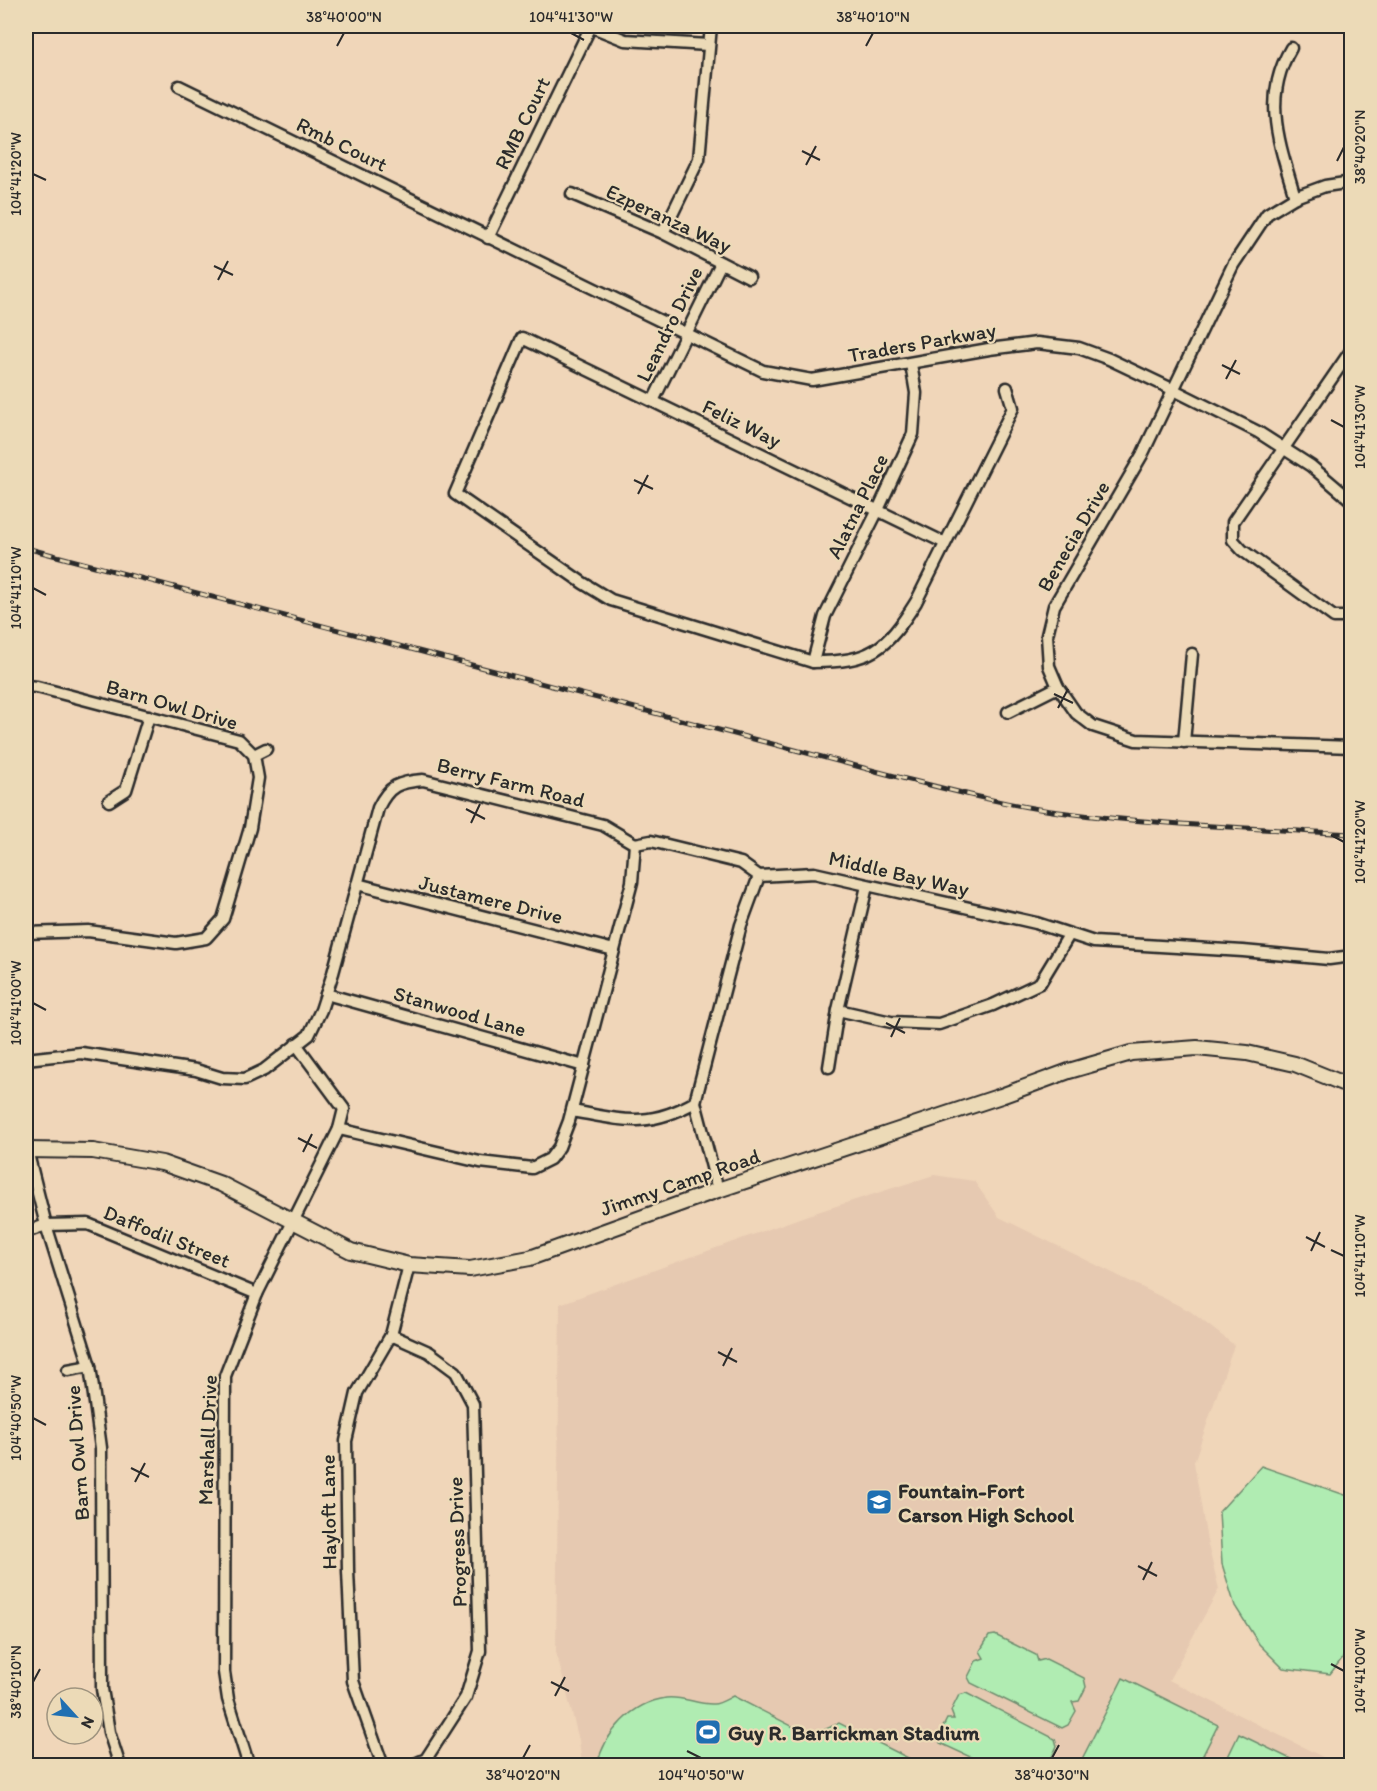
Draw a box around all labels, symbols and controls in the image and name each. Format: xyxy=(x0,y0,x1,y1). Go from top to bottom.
text: 38°40'00"N xyxy=(306,8,382,26)
text: 104°41'30"W xyxy=(529,8,613,26)
text: 38°40'10"N xyxy=(836,8,910,26)
street label: RMB Court xyxy=(489,72,555,173)
text: 38°40'20"N xyxy=(1351,110,1369,184)
street label: Rmb Court xyxy=(293,111,392,177)
text: 104°41'20"W xyxy=(7,132,25,216)
street label: Ezperanza Way xyxy=(602,178,736,258)
street label: Leandro Drive xyxy=(630,262,708,386)
street label: Traders Parkway xyxy=(846,317,998,367)
text: 104°41'30"W xyxy=(1351,385,1369,469)
street label: Feliz Way xyxy=(699,393,786,453)
street label: Alatna Place xyxy=(821,449,893,563)
street label: Benecia Drive xyxy=(1031,476,1115,596)
text: 104°41'10"W xyxy=(7,546,25,629)
street label: Barn Owl Drive xyxy=(103,673,241,735)
street label: Berry Farm Road xyxy=(434,752,588,813)
text: 104°41'20"W xyxy=(1351,800,1369,884)
street label: Middle Bay Way xyxy=(826,845,972,901)
street label: Justamere Drive xyxy=(417,869,565,929)
text: 104°41'00"W xyxy=(7,960,25,1046)
street label: Stanwood Lane xyxy=(391,980,529,1042)
street label: Jimmy Camp Road xyxy=(597,1143,764,1221)
street label: Daffodil Street xyxy=(100,1199,234,1273)
text: 104°41'10"W xyxy=(1351,1214,1369,1297)
street label: Marshall Drive xyxy=(192,1374,222,1506)
text: 104°40'50"W xyxy=(7,1375,25,1461)
street label: Barn Owl Drive xyxy=(60,1384,94,1522)
street label: Hayloft Lane xyxy=(314,1454,342,1570)
street label: Progress Drive xyxy=(442,1476,472,1608)
place label: Fountain-Fort Carson High School xyxy=(898,1478,1075,1528)
school or university icon: Fountain-Fort Carson High School xyxy=(864,1487,894,1517)
text: 104°41'00"W xyxy=(1351,1628,1369,1714)
text: 38°40'10"N xyxy=(7,1645,25,1719)
north arrow xyxy=(45,1686,105,1746)
text: N xyxy=(77,1713,99,1732)
sports icon: Guy R. Barrickman Stadium xyxy=(693,1717,723,1747)
place label: Guy R. Barrickman Stadium xyxy=(728,1720,980,1746)
text: 38°40'20"N xyxy=(486,1766,560,1784)
text: 104°40'50"W xyxy=(658,1766,744,1784)
text: 38°40'30"N xyxy=(1015,1766,1089,1784)

